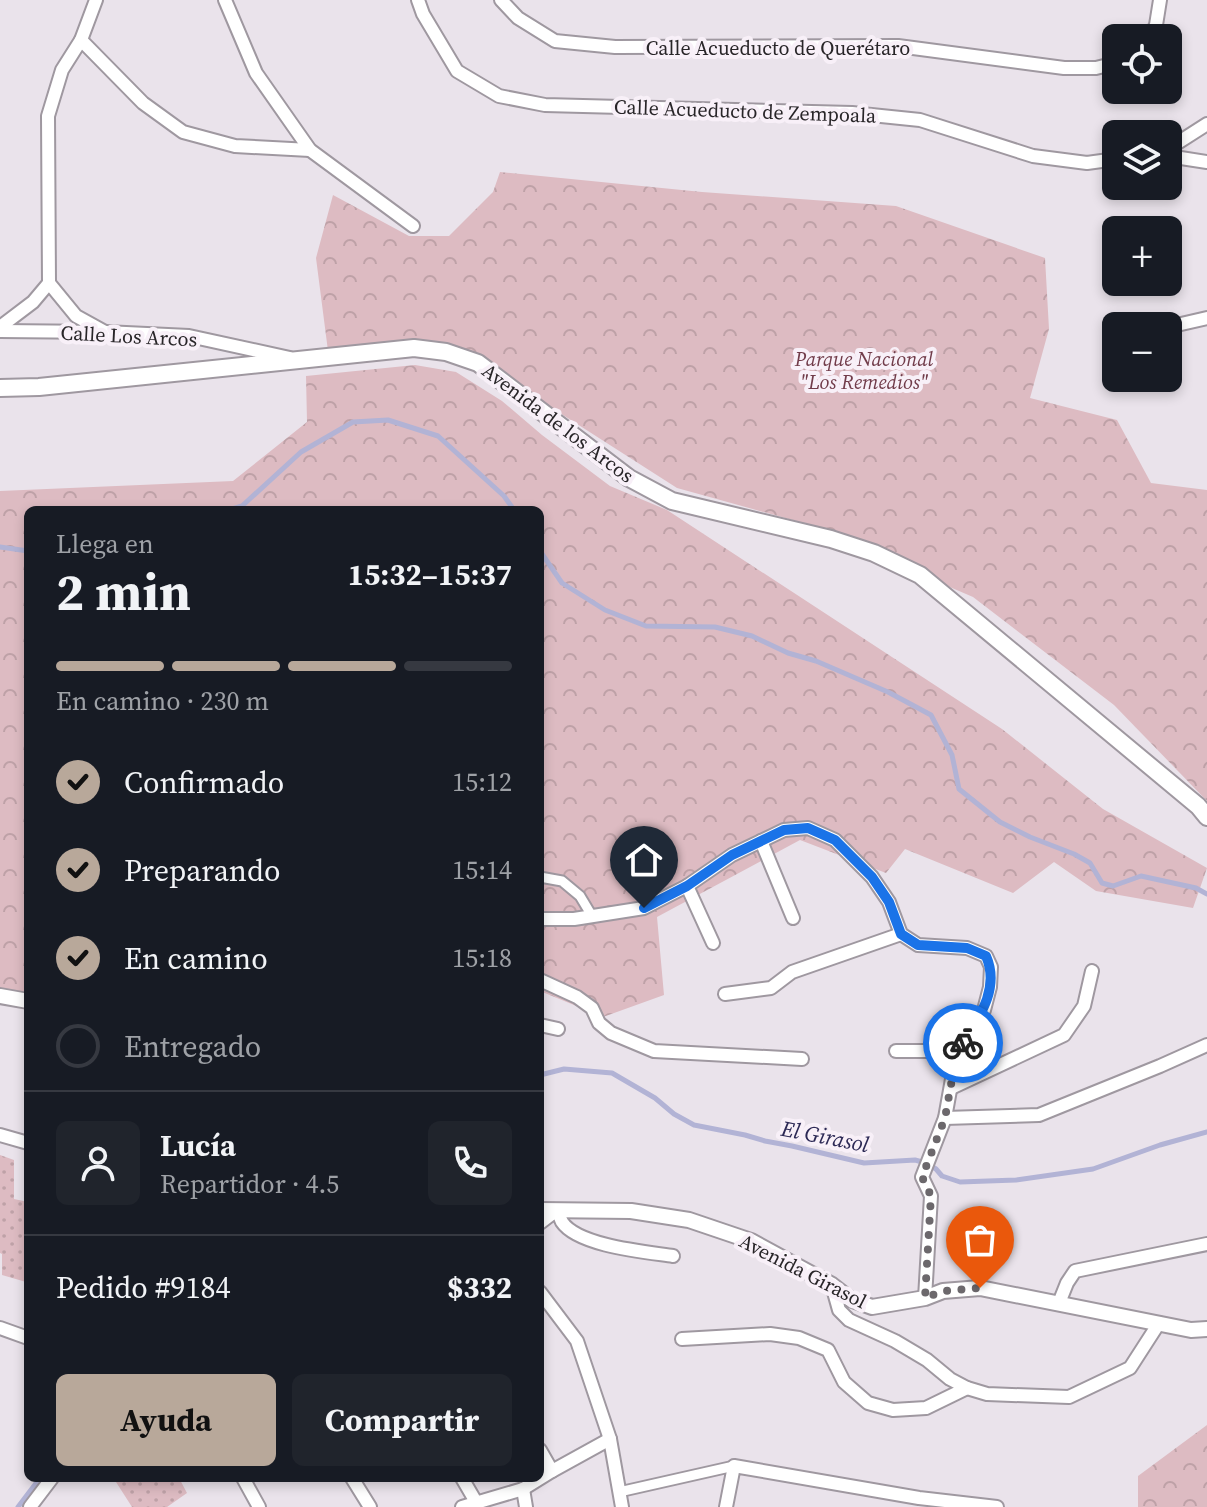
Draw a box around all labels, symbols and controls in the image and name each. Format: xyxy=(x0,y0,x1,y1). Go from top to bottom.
map controls xyxy=(1102,24,1182,392)
button: locate xyxy=(1102,24,1182,104)
street label: Calle Acueducto de Querétaro xyxy=(646,34,910,62)
street label: Calle Acueducto de Zempoala xyxy=(613,92,877,130)
button: layers xyxy=(1102,120,1182,200)
button: + xyxy=(1102,216,1182,296)
button: − xyxy=(1102,312,1182,392)
street label: Calle Los Arcos xyxy=(60,318,198,354)
park label: Parque Nacional "Los Remedios" xyxy=(794,345,934,396)
street label: Avenida de los Arcos xyxy=(476,357,640,489)
text: Llega en xyxy=(56,526,154,562)
text: 15:32–15:37 xyxy=(348,554,512,595)
text: 2 min xyxy=(56,556,191,627)
text: En camino · 230 m xyxy=(56,683,269,719)
icon: check xyxy=(56,760,100,804)
text: Confirmado xyxy=(124,762,284,803)
text: 15:12 xyxy=(452,764,512,800)
pin xyxy=(610,826,678,908)
icon: home xyxy=(622,838,666,882)
icon: check xyxy=(56,848,100,892)
text: Preparando xyxy=(124,850,281,891)
text: 15:14 xyxy=(452,852,512,888)
icon: check xyxy=(56,936,100,980)
text: En camino xyxy=(124,938,268,979)
text: 15:18 xyxy=(452,940,512,976)
courier xyxy=(923,1003,1003,1083)
icon: bike xyxy=(941,1021,985,1065)
text: Entregado xyxy=(124,1026,261,1067)
water label: El Girasol xyxy=(778,1113,872,1159)
button: person xyxy=(56,1121,140,1205)
button: phone xyxy=(428,1121,512,1205)
text: Lucía xyxy=(160,1125,236,1166)
text: Repartidor · 4.5 xyxy=(160,1166,339,1202)
pin xyxy=(946,1206,1014,1288)
icon: bag xyxy=(958,1218,1002,1262)
street label: Avenida Girasol xyxy=(735,1227,872,1315)
text: Pedido #9184 xyxy=(56,1267,231,1308)
text: $332 xyxy=(447,1267,512,1308)
button: Ayuda xyxy=(56,1374,276,1466)
button: Compartir xyxy=(292,1374,512,1466)

